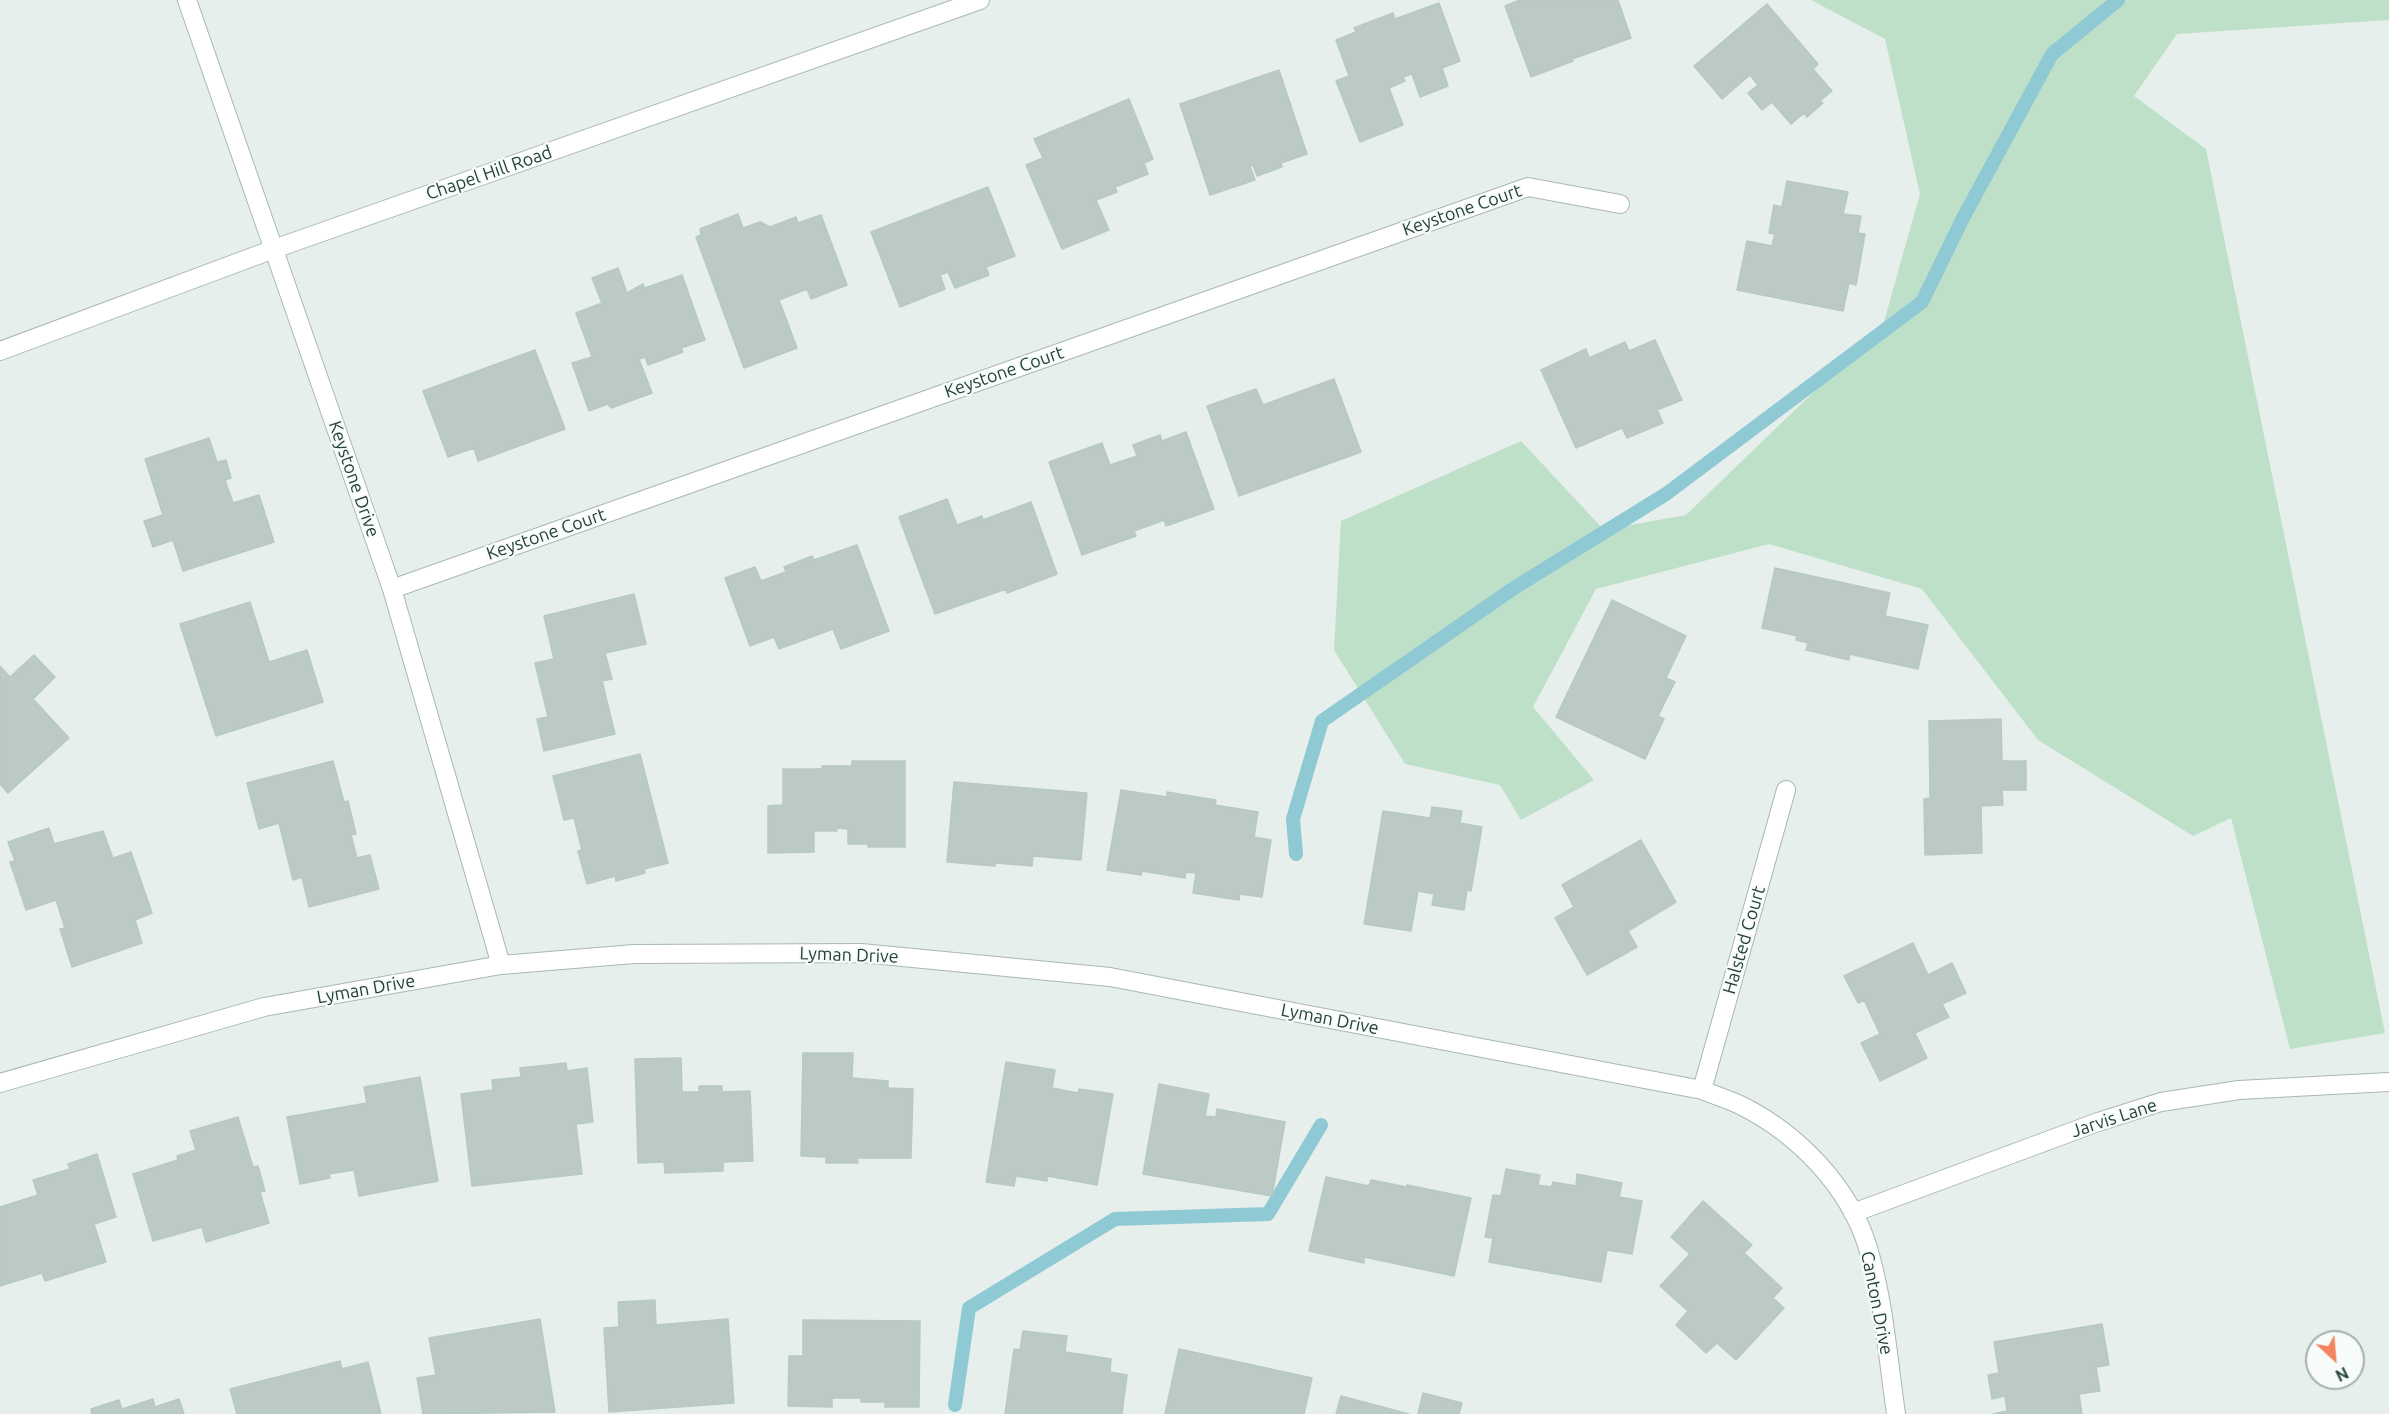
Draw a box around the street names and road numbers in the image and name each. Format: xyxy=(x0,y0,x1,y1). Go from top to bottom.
street label: Chapel Hill Road xyxy=(423,141,555,205)
street label: Keystone Court xyxy=(1399,179,1525,241)
street label: Keystone Court xyxy=(941,341,1067,403)
street label: Keystone Drive xyxy=(324,418,384,540)
street label: Keystone Court xyxy=(483,503,609,565)
street label: Halsted Court xyxy=(1718,883,1770,997)
street label: Lyman Drive xyxy=(799,942,899,968)
street label: Lyman Drive xyxy=(315,970,417,1008)
street label: Lyman Drive xyxy=(1279,999,1381,1039)
street label: Jarvis Lane xyxy=(2068,1094,2160,1142)
street label: Canton Drive xyxy=(1856,1249,1898,1357)

